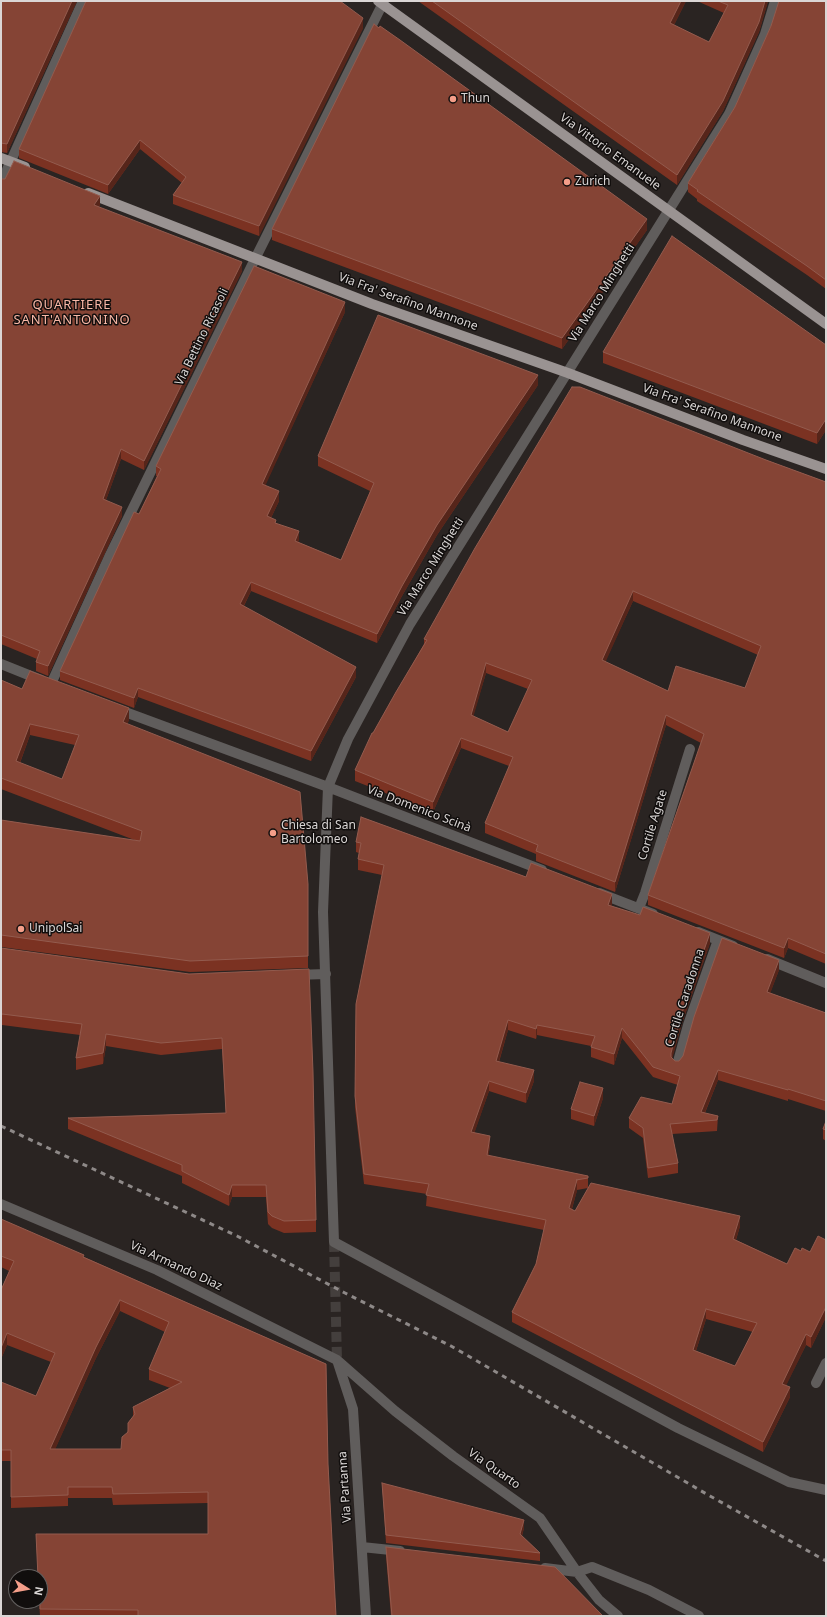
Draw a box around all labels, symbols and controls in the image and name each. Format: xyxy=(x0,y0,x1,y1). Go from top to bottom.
place label: Thun xyxy=(461,92,490,106)
marker: Thun xyxy=(448,94,458,104)
street label: Via Vittorio Emanuele xyxy=(557,111,663,193)
place label: Zurich xyxy=(575,175,611,189)
marker: Zurich xyxy=(562,177,572,187)
street label: Via Marco Minghetti xyxy=(566,241,638,345)
street label: Via Fra' Serafino Mannone xyxy=(336,270,480,334)
street label: Via Bettino Ricasoli xyxy=(172,286,232,388)
district label: QUARTIERE SANT'ANTONINO xyxy=(13,297,131,328)
street label: Via Fra' Serafino Mannone xyxy=(640,381,784,445)
street label: Via Marco Minghetti xyxy=(395,515,467,619)
street label: Via Domenico Scinà xyxy=(365,782,473,836)
street label: Cortile Agate xyxy=(635,788,671,862)
place label: Chiesa di San Bartolomeo xyxy=(281,819,356,847)
marker: Chiesa di San Bartolomeo xyxy=(268,828,278,838)
place label: UnipolSai xyxy=(29,922,82,936)
marker: UnipolSai xyxy=(16,924,26,934)
street label: Cortile Caradonna xyxy=(662,947,708,1049)
street label: Via Armando Diaz xyxy=(128,1238,224,1294)
street label: Via Quarto xyxy=(465,1446,523,1492)
street label: Via Partanna xyxy=(335,1451,355,1523)
north arrow xyxy=(8,1569,48,1609)
text: N xyxy=(31,1585,48,1597)

